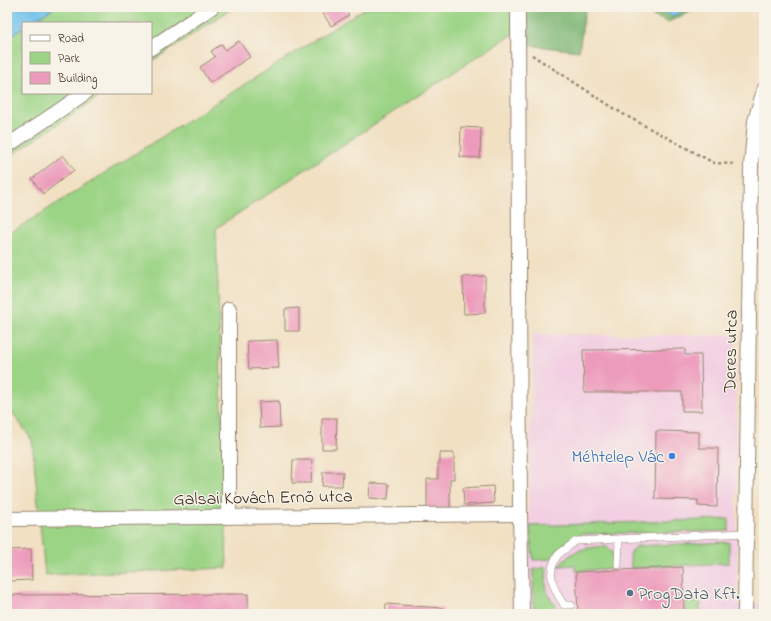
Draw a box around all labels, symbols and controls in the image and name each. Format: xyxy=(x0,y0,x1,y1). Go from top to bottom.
legend xyxy=(22,22,152,94)
text: Road xyxy=(58,30,84,48)
text: Park xyxy=(58,50,80,68)
text: Building xyxy=(57,70,97,89)
street label: Deres utca xyxy=(718,310,746,394)
place label: Méhtelep Vác xyxy=(571,445,664,471)
marker: Méhtelep Vác xyxy=(667,451,677,461)
street label: Galsai Kovách Ernő utca xyxy=(173,484,353,514)
place label: ProgData Kft. xyxy=(638,582,740,609)
marker: ProgData Kft. xyxy=(625,588,635,598)

